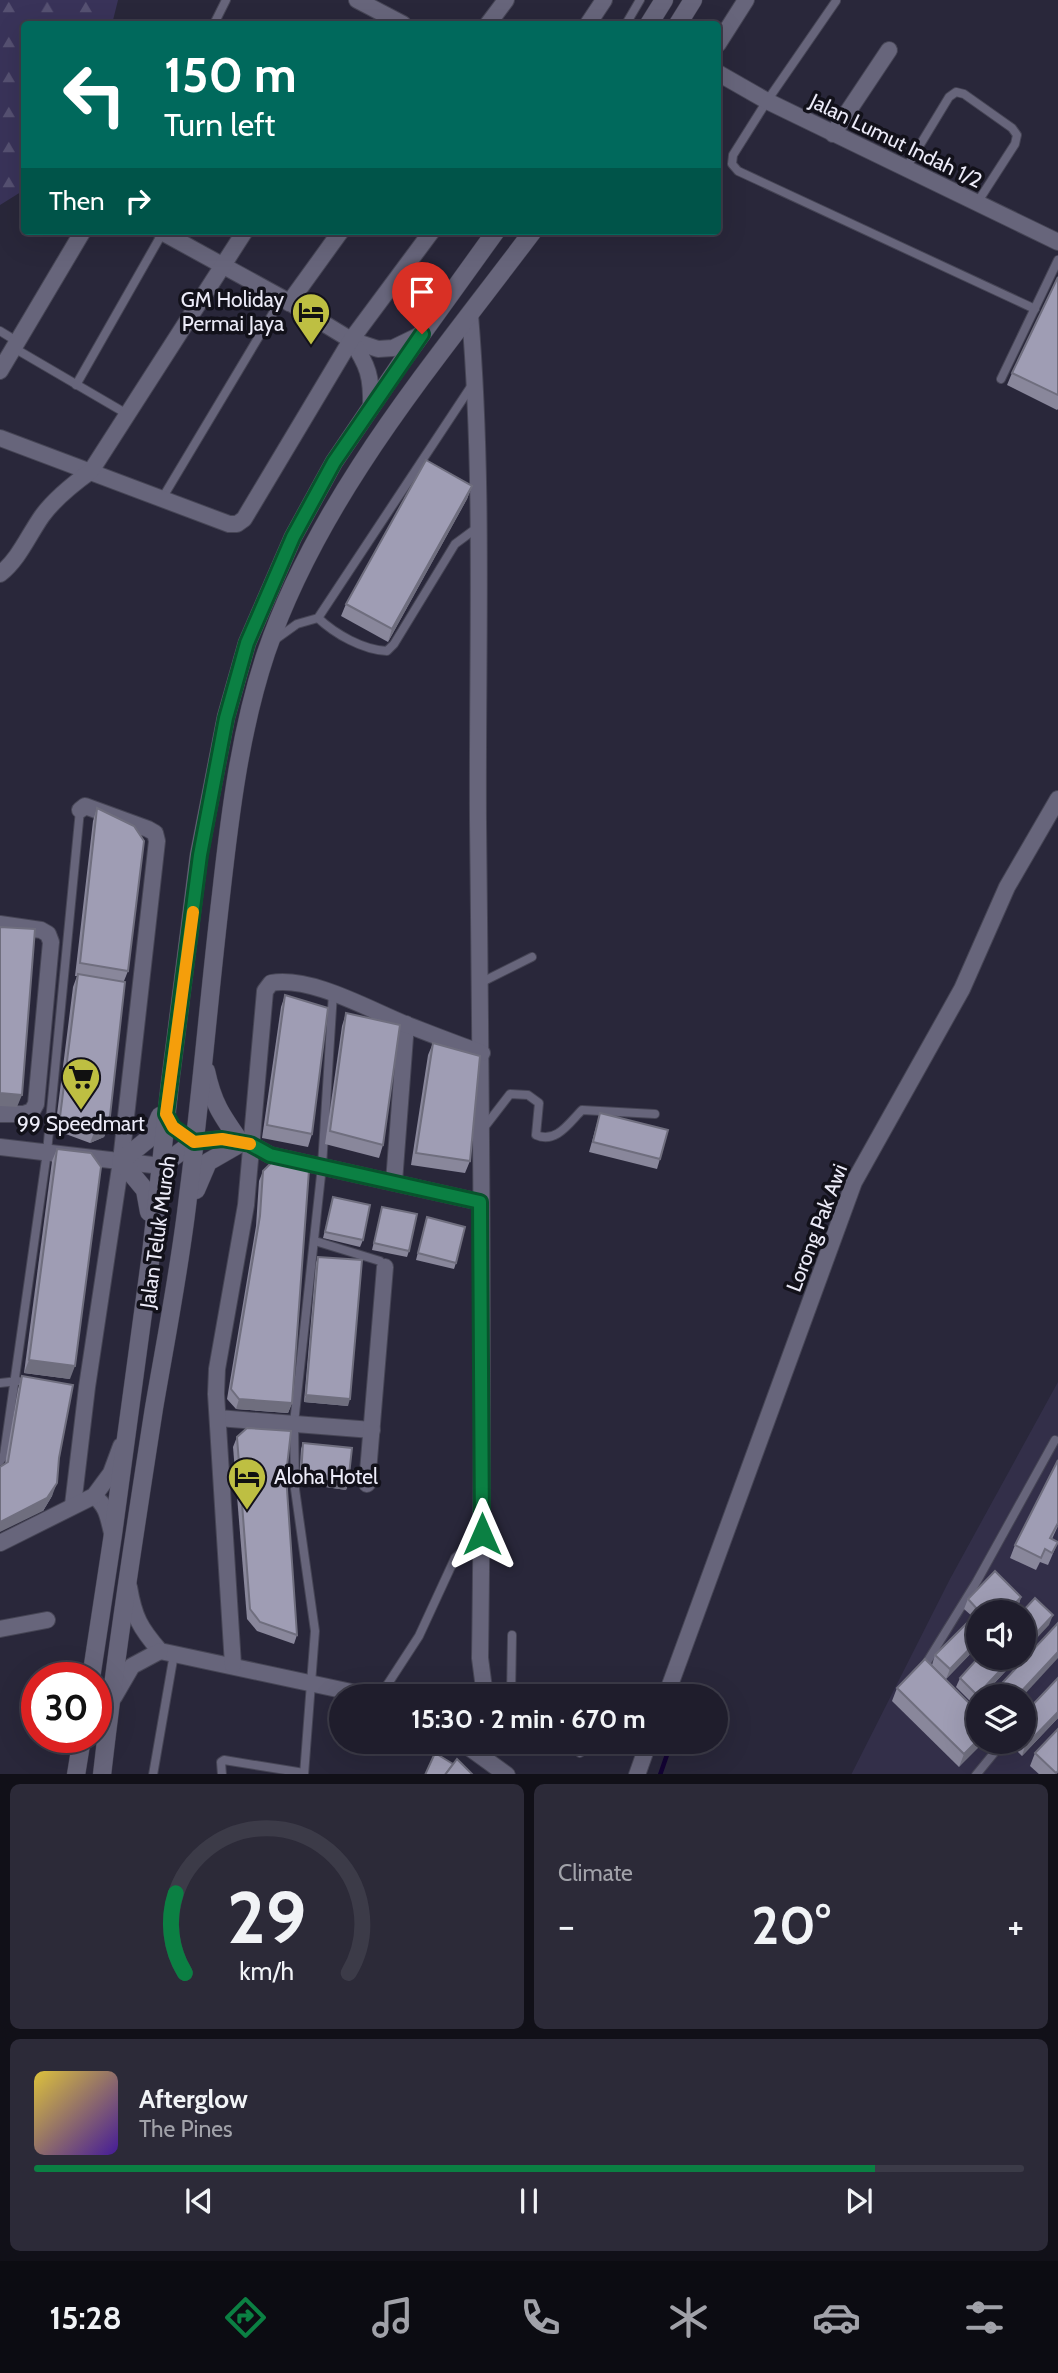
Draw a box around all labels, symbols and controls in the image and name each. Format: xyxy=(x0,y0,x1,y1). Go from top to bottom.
text: 150 m xyxy=(164,45,297,104)
icon: left xyxy=(49,49,140,140)
street label: Jalan Lumut Indah 1/2 xyxy=(805,88,987,193)
text: Turn left xyxy=(164,105,275,144)
icon: right xyxy=(119,182,157,220)
text: Then xyxy=(49,185,105,217)
pin xyxy=(392,262,452,334)
icon: arrive xyxy=(403,273,441,311)
place label: GM Holiday Permai Jaya xyxy=(181,287,284,336)
hotel icon: GM Holiday Permai Jaya xyxy=(290,291,332,346)
supermarket icon: 99 Speedmart xyxy=(60,1056,102,1111)
place label: 99 Speedmart xyxy=(17,1111,145,1136)
street label: Jalan Teluk Muroh xyxy=(134,1154,181,1311)
street label: Lorong Pak Awi xyxy=(781,1160,852,1295)
hotel icon: Aloha Hotel xyxy=(226,1456,268,1511)
place label: Aloha Hotel xyxy=(274,1464,378,1489)
position arrow xyxy=(445,1497,519,1571)
map controls xyxy=(966,1600,1036,1754)
button: sound xyxy=(966,1600,1036,1670)
speed limit sign: 30 xyxy=(21,1662,112,1753)
button: layers xyxy=(966,1684,1036,1754)
text: 15:30 · 2 min · 670 m xyxy=(411,1703,646,1735)
text: Climate xyxy=(558,1859,633,1887)
text: 29 xyxy=(227,1873,307,1961)
text: 20° xyxy=(751,1894,831,1957)
text: − xyxy=(558,1902,575,1949)
text: + xyxy=(1007,1902,1024,1949)
text: km/h xyxy=(240,1955,294,1985)
text: Afterglow xyxy=(139,2083,248,2115)
text: The Pines xyxy=(139,2115,233,2143)
icon: previous xyxy=(180,2182,218,2220)
icon: pause xyxy=(510,2182,548,2220)
icon: next xyxy=(840,2182,878,2220)
icon: directions xyxy=(221,2293,270,2342)
icon: music xyxy=(368,2293,417,2342)
icon: phone xyxy=(516,2293,565,2342)
icon: climate xyxy=(664,2293,713,2342)
icon: car xyxy=(812,2293,861,2342)
icon: filters xyxy=(960,2293,1009,2342)
text: 15:28 xyxy=(49,2298,122,2337)

